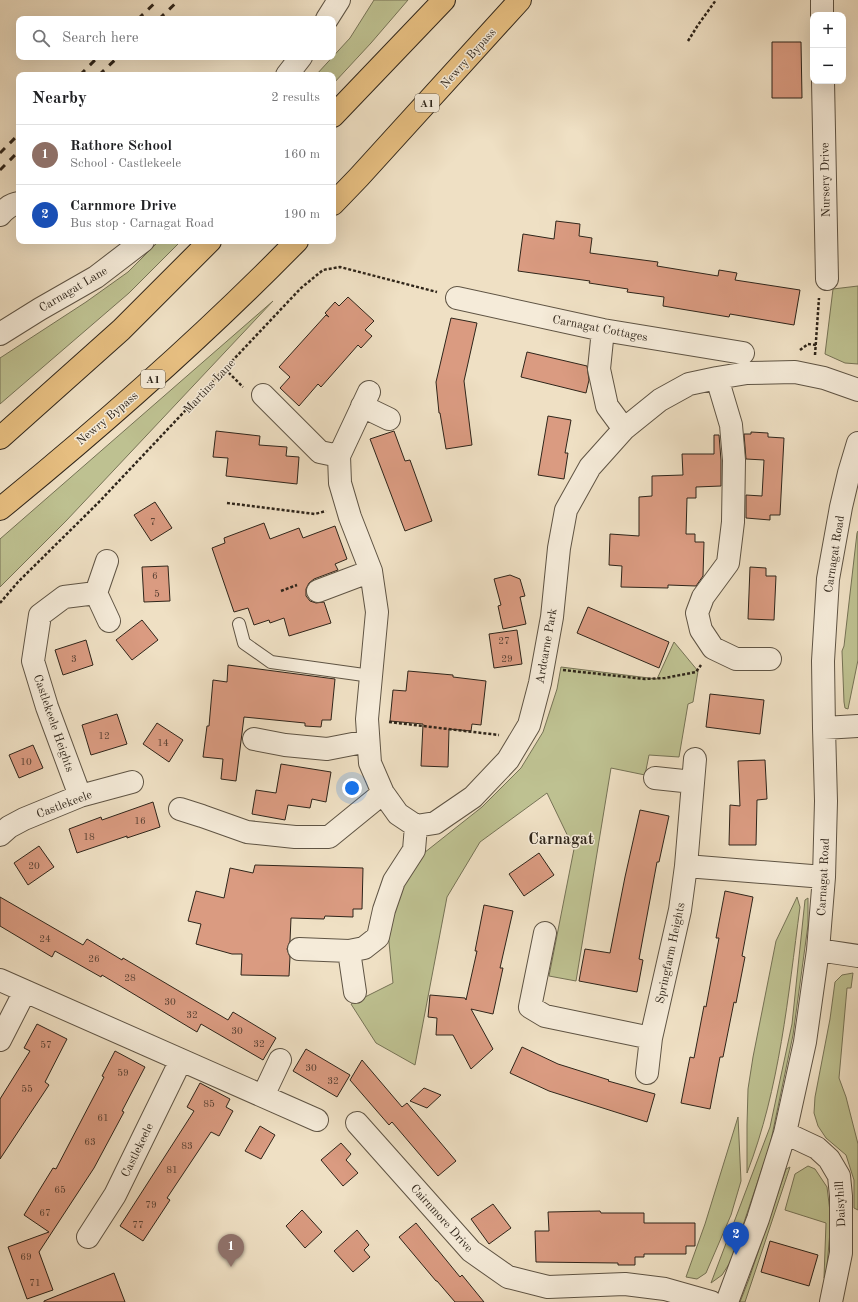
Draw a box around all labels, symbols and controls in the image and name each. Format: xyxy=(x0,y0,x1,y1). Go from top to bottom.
map controls xyxy=(810,12,846,84)
button: + xyxy=(810,12,846,48)
search box xyxy=(16,16,336,60)
street label: Newry Bypass xyxy=(439,26,499,91)
icon: search xyxy=(30,27,52,49)
text: Search here xyxy=(62,31,139,46)
button: − xyxy=(810,48,846,84)
text: Nearby xyxy=(32,90,87,107)
text: 2 results xyxy=(271,91,320,104)
road number: A1 xyxy=(415,94,439,112)
text: Rathore School xyxy=(70,139,172,154)
street label: Nursery Drive xyxy=(819,142,833,217)
text: 1 xyxy=(41,148,49,161)
text: 160 m xyxy=(283,148,320,161)
text: School · Castlekeele xyxy=(70,157,181,170)
text: Carnmore Drive xyxy=(70,199,177,214)
text: 2 xyxy=(41,208,49,221)
text: 190 m xyxy=(283,208,320,221)
text: Bus stop · Carnagat Road xyxy=(70,217,214,230)
street label: Carnagat Lane xyxy=(37,265,110,315)
street label: Carnagat Cottages xyxy=(551,314,648,344)
street label: Martins Lane xyxy=(182,357,238,416)
road number: A1 xyxy=(141,370,165,388)
street label: Newry Bypass xyxy=(75,390,141,448)
street label: Carnagat Road xyxy=(823,515,847,594)
house number: 7 xyxy=(150,517,156,527)
house number: 6 xyxy=(152,571,158,581)
house number: 5 xyxy=(154,589,160,599)
street label: Ardcarne Park xyxy=(534,607,560,685)
house number: 27 xyxy=(498,636,510,646)
house number: 3 xyxy=(71,654,77,664)
house number: 29 xyxy=(501,654,513,664)
street label: Castlekeele Heights xyxy=(31,673,75,774)
house number: 12 xyxy=(98,731,110,741)
house number: 14 xyxy=(157,738,169,748)
house number: 10 xyxy=(20,757,32,767)
your location xyxy=(342,778,362,798)
street label: Castlekeele xyxy=(35,789,94,821)
house number: 16 xyxy=(134,816,146,826)
house number: 18 xyxy=(83,832,95,842)
district label: Carnagat xyxy=(528,832,594,848)
street label: Carnagat Road xyxy=(816,838,832,916)
house number: 20 xyxy=(28,861,40,871)
street label: Springfarm Heights xyxy=(654,902,688,1005)
house number: 24 xyxy=(39,934,51,944)
house number: 26 xyxy=(88,954,100,964)
house number: 28 xyxy=(124,973,136,983)
house number: 30 xyxy=(164,997,176,1007)
house number: 32 xyxy=(186,1010,198,1020)
house number: 30 xyxy=(231,1026,243,1036)
house number: 32 xyxy=(253,1039,265,1049)
house number: 57 xyxy=(40,1040,52,1050)
house number: 30 xyxy=(305,1063,317,1073)
house number: 59 xyxy=(117,1068,129,1078)
house number: 32 xyxy=(327,1076,339,1086)
house number: 55 xyxy=(21,1084,33,1094)
house number: 85 xyxy=(203,1099,215,1109)
house number: 61 xyxy=(97,1113,109,1123)
street label: Castlekeele xyxy=(120,1121,156,1179)
house number: 63 xyxy=(84,1137,96,1147)
house number: 83 xyxy=(181,1141,193,1151)
house number: 81 xyxy=(166,1165,178,1175)
street label: Daisyhill xyxy=(834,1180,848,1227)
street label: Cairnmore Drive xyxy=(408,1182,475,1255)
house number: 65 xyxy=(54,1185,66,1195)
house number: 79 xyxy=(145,1200,157,1210)
house number: 67 xyxy=(39,1208,51,1218)
house number: 77 xyxy=(132,1220,144,1230)
pin: 2 xyxy=(723,1222,749,1255)
pin: 1 xyxy=(218,1234,244,1267)
house number: 69 xyxy=(20,1252,32,1262)
house number: 71 xyxy=(29,1278,41,1288)

